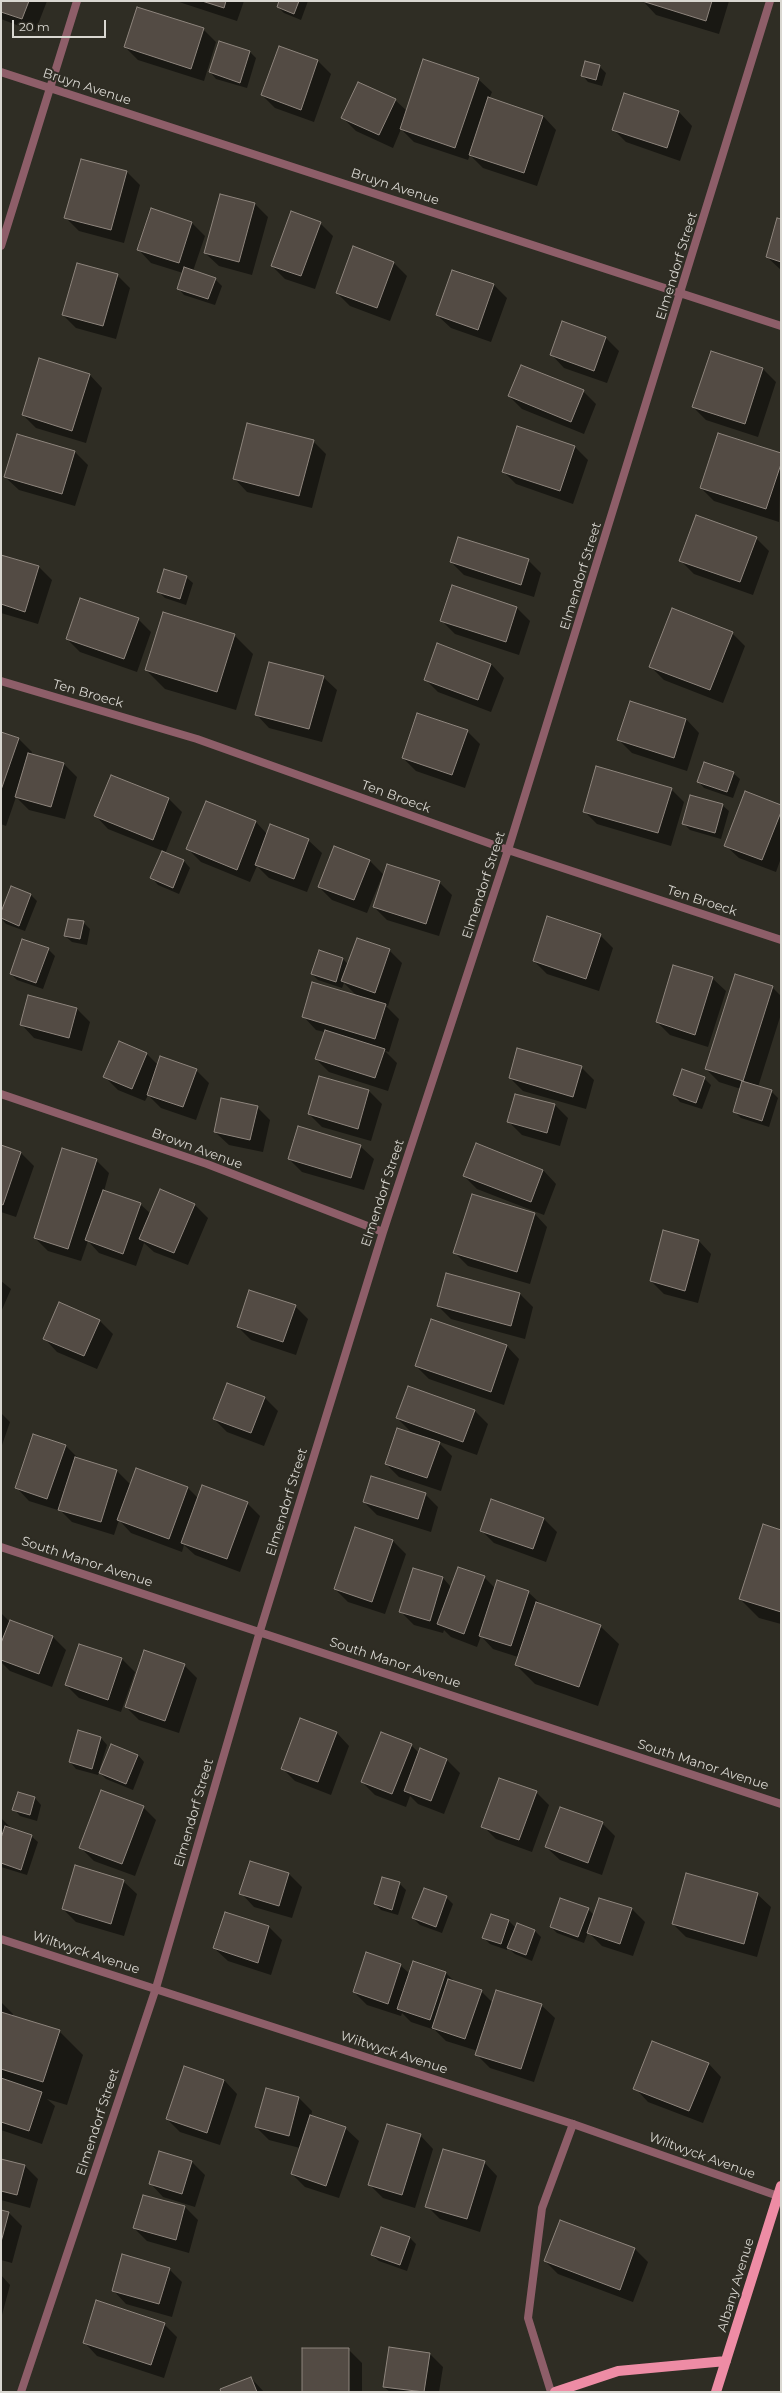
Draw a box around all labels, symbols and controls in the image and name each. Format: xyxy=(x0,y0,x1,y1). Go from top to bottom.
scale bar xyxy=(14,12,108,38)
text: 20 m xyxy=(19,19,50,34)
street label: Bruyn Avenue xyxy=(41,65,133,109)
street label: Bruyn Avenue xyxy=(349,165,441,209)
street label: Elmendorf Street xyxy=(653,210,701,322)
street label: Elmendorf Street xyxy=(557,520,605,632)
street label: Ten Broeck xyxy=(51,676,125,712)
street label: Ten Broeck xyxy=(359,777,433,817)
street label: Elmendorf Street xyxy=(459,829,509,941)
street label: Ten Broeck xyxy=(665,882,739,920)
street label: Brown Avenue xyxy=(149,1125,245,1173)
street label: Elmendorf Street xyxy=(358,1137,408,1249)
street label: Elmendorf Street xyxy=(263,1446,311,1558)
street label: South Manor Avenue xyxy=(19,1533,155,1591)
street label: South Manor Avenue xyxy=(327,1634,463,1692)
street label: South Manor Avenue xyxy=(635,1736,771,1794)
street label: Elmendorf Street xyxy=(171,1757,217,1869)
street label: Wiltwyck Avenue xyxy=(30,1928,142,1978)
street label: Wiltwyck Avenue xyxy=(338,2028,450,2078)
street label: Elmendorf Street xyxy=(73,2066,123,2178)
street label: Wiltwyck Avenue xyxy=(647,2130,757,2182)
street label: Albany Avenue xyxy=(714,2236,758,2334)

